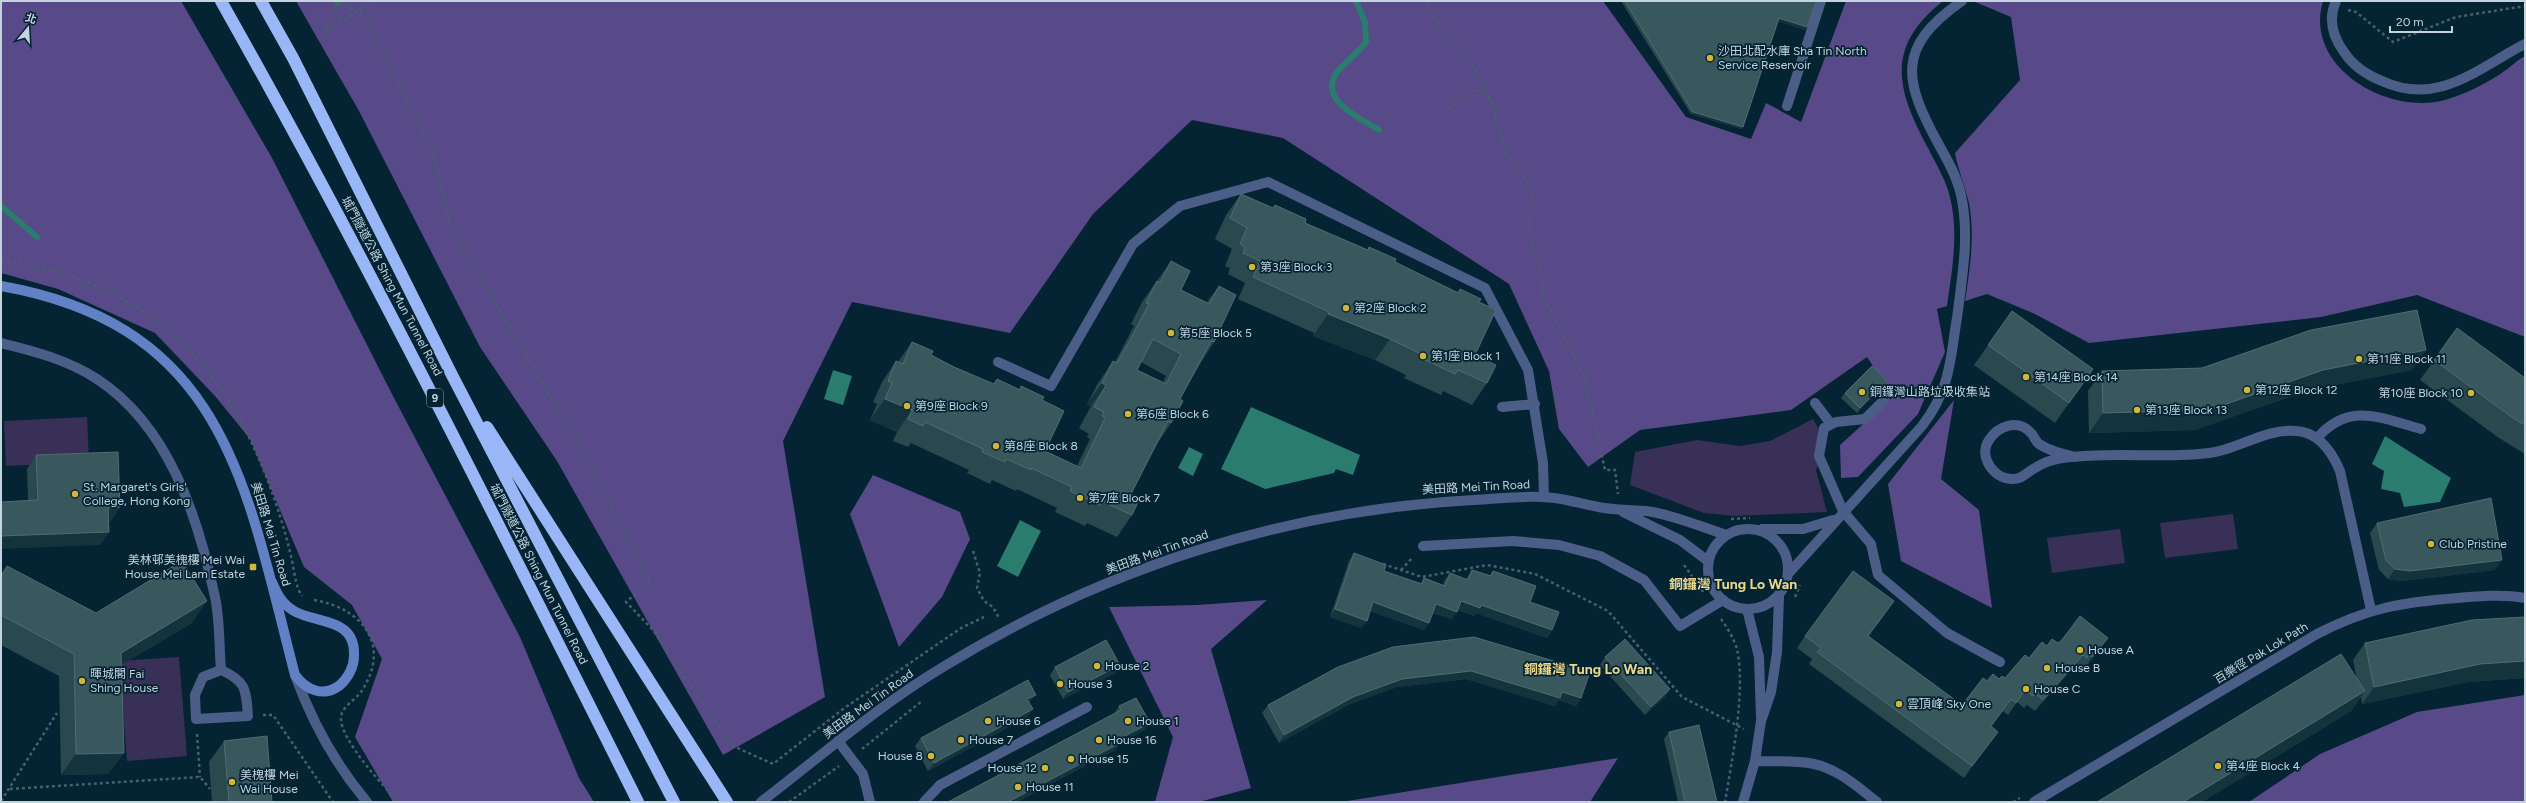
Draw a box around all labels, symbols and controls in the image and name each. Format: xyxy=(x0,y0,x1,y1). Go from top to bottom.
north arrow xyxy=(8,8,48,48)
scale bar xyxy=(2390,8,2452,34)
text: 北 xyxy=(24,11,38,27)
text: 20 m xyxy=(2396,15,2424,29)
place label: 沙田北配水庫 Sha Tin North Service Reservoir xyxy=(1718,44,1867,72)
marker: 沙田北配水庫 Sha Tin North Service Reservoir xyxy=(1705,53,1715,63)
street label: 城門隧道公路 Shing Mun Tunnel Road xyxy=(339,194,445,378)
place label: 第3座 Block 3 xyxy=(1260,260,1332,274)
marker: 第3座 Block 3 xyxy=(1247,262,1257,272)
place label: 第2座 Block 2 xyxy=(1354,301,1427,315)
marker: 第2座 Block 2 xyxy=(1341,303,1351,313)
place label: 第5座 Block 5 xyxy=(1179,326,1252,340)
marker: 第5座 Block 5 xyxy=(1166,328,1176,338)
place label: 第1座 Block 1 xyxy=(1431,349,1500,363)
marker: 第1座 Block 1 xyxy=(1418,351,1428,361)
place label: 第11座 Block 11 xyxy=(2367,352,2446,366)
marker: 第11座 Block 11 xyxy=(2354,354,2364,364)
place label: 第14座 Block 14 xyxy=(2034,370,2119,384)
marker: 第14座 Block 14 xyxy=(2021,372,2031,382)
place label: 第12座 Block 12 xyxy=(2255,383,2338,397)
place label: 銅鑼灣山路垃圾收集站 xyxy=(1870,385,1990,399)
marker: 第12座 Block 12 xyxy=(2242,385,2252,395)
place label: 第10座 Block 10 xyxy=(2379,386,2463,400)
marker: 銅鑼灣山路垃圾收集站 xyxy=(1857,387,1867,397)
marker: 第10座 Block 10 xyxy=(2466,388,2476,398)
road number: 9 xyxy=(427,389,443,407)
place label: 第9座 Block 9 xyxy=(915,399,988,413)
marker: 第9座 Block 9 xyxy=(902,401,912,411)
place label: 第13座 Block 13 xyxy=(2145,403,2227,417)
marker: 第13座 Block 13 xyxy=(2132,405,2142,415)
place label: 第6座 Block 6 xyxy=(1136,407,1209,421)
marker: 第6座 Block 6 xyxy=(1123,409,1133,419)
place label: 第8座 Block 8 xyxy=(1004,439,1078,453)
marker: 第8座 Block 8 xyxy=(991,441,1001,451)
street label: 美田路 Mei Tin Road xyxy=(1422,477,1530,497)
place label: St. Margaret's Girls' College, Hong Kong xyxy=(83,480,190,508)
street label: 美田路 Mei Tin Road xyxy=(249,480,293,588)
street label: 城門隧道公路 Shing Mun Tunnel Road xyxy=(487,481,591,667)
marker: St. Margaret's Girls' College, Hong Kong xyxy=(70,489,80,499)
place label: 第7座 Block 7 xyxy=(1088,491,1161,505)
marker: 第7座 Block 7 xyxy=(1075,493,1085,503)
street label: 美田路 Mei Tin Road xyxy=(1104,527,1210,577)
place label: Club Pristine xyxy=(2439,537,2507,551)
marker: Club Pristine xyxy=(2426,539,2436,549)
place label: 美林邨美槐樓 Mei Wai House Mei Lam Estate xyxy=(125,553,245,581)
marker: 美林邨美槐樓 Mei Wai House Mei Lam Estate xyxy=(248,562,258,572)
district label: 銅鑼灣 Tung Lo Wan xyxy=(1669,576,1797,593)
street label: 百樂徑 Pak Lok Path xyxy=(2212,619,2311,687)
place label: House A xyxy=(2088,643,2134,657)
marker: House A xyxy=(2075,645,2085,655)
place label: House 2 xyxy=(1105,659,1149,673)
marker: House 2 xyxy=(1092,661,1102,671)
district label: 銅鑼灣 Tung Lo Wan xyxy=(1524,661,1652,678)
place label: House B xyxy=(2055,661,2100,675)
marker: House B xyxy=(2042,663,2052,673)
place label: 暉城閣 Fai Shing House xyxy=(90,667,159,695)
street label: 美田路 Mei Tin Road xyxy=(820,667,916,741)
marker: 暉城閣 Fai Shing House xyxy=(77,676,87,686)
place label: House 3 xyxy=(1068,677,1112,691)
marker: House 3 xyxy=(1055,679,1065,689)
place label: House C xyxy=(2034,682,2081,696)
marker: House C xyxy=(2021,684,2031,694)
place label: 雲頂峰 Sky One xyxy=(1907,697,1991,711)
marker: 雲頂峰 Sky One xyxy=(1894,699,1904,709)
place label: House 6 xyxy=(996,714,1041,728)
place label: House 1 xyxy=(1136,714,1179,728)
marker: House 6 xyxy=(983,716,993,726)
marker: House 1 xyxy=(1123,716,1133,726)
place label: House 7 xyxy=(969,733,1014,747)
place label: House 16 xyxy=(1107,733,1157,747)
marker: House 7 xyxy=(956,735,966,745)
marker: House 16 xyxy=(1094,735,1104,745)
place label: House 8 xyxy=(878,749,923,763)
marker: House 8 xyxy=(926,751,936,761)
place label: House 15 xyxy=(1079,752,1129,766)
marker: House 15 xyxy=(1066,754,1076,764)
place label: 第4座 Block 4 xyxy=(2226,759,2301,773)
place label: House 12 xyxy=(988,761,1037,775)
marker: 第4座 Block 4 xyxy=(2213,761,2223,771)
marker: House 12 xyxy=(1040,763,1050,773)
place label: 美槐樓 Mei Wai House xyxy=(240,768,298,796)
marker: 美槐樓 Mei Wai House xyxy=(227,777,237,787)
place label: House 11 xyxy=(1026,780,1074,794)
marker: House 11 xyxy=(1013,782,1023,792)

